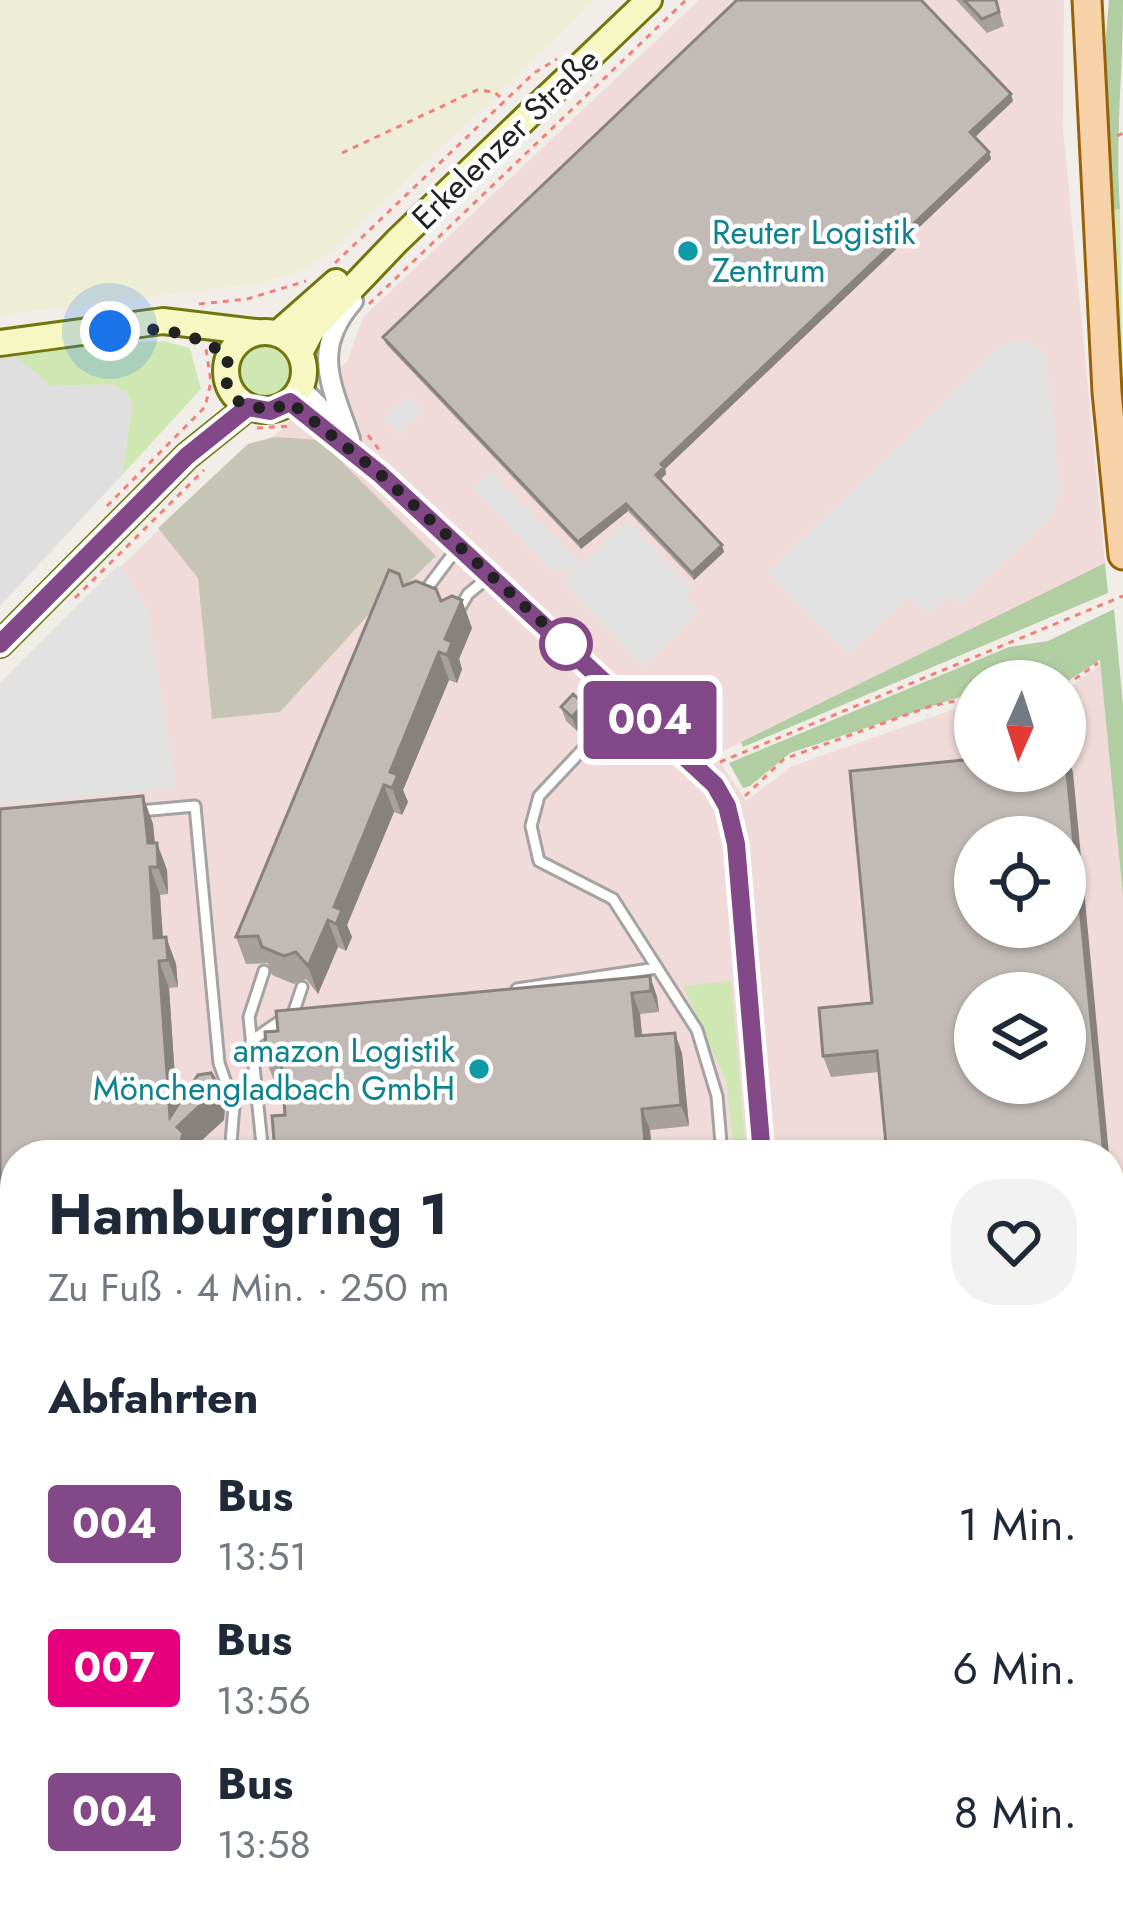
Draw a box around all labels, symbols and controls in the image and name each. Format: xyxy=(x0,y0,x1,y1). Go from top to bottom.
street label: Erkelenzer Straße xyxy=(401,37,609,240)
place label: Reuter Logistik Zentrum xyxy=(712,209,916,294)
marker: Reuter Logistik Zentrum xyxy=(675,238,701,264)
your location xyxy=(80,301,140,361)
unlabelled marker xyxy=(541,619,591,669)
north arrow xyxy=(954,660,1086,792)
map controls xyxy=(954,660,1086,1104)
line badge: 004 xyxy=(581,681,719,759)
text: 004 xyxy=(608,689,692,750)
button: locate xyxy=(954,816,1086,948)
button: layers xyxy=(954,972,1086,1104)
place label: amazon Logistik Mönchengladbach GmbH xyxy=(93,1027,455,1112)
marker: amazon Logistik Mönchengladbach GmbH xyxy=(466,1056,492,1082)
text: Hamburgring 1 xyxy=(48,1173,448,1255)
button: heart xyxy=(951,1179,1077,1305)
text: Zu Fuß · 4 Min. · 250 m xyxy=(48,1259,450,1316)
text: Abfahrten xyxy=(48,1365,259,1430)
text: Bus xyxy=(217,1463,293,1528)
text: 1 Min. xyxy=(958,1492,1077,1557)
text: 004 xyxy=(72,1493,157,1554)
text: 13:51 xyxy=(217,1528,307,1585)
text: Bus xyxy=(216,1607,292,1672)
text: 6 Min. xyxy=(952,1636,1077,1701)
text: 007 xyxy=(74,1637,154,1698)
text: 13:56 xyxy=(216,1672,311,1729)
text: Bus xyxy=(217,1751,293,1816)
text: 8 Min. xyxy=(954,1780,1077,1845)
text: 004 xyxy=(72,1781,157,1842)
text: 13:58 xyxy=(217,1816,311,1873)

